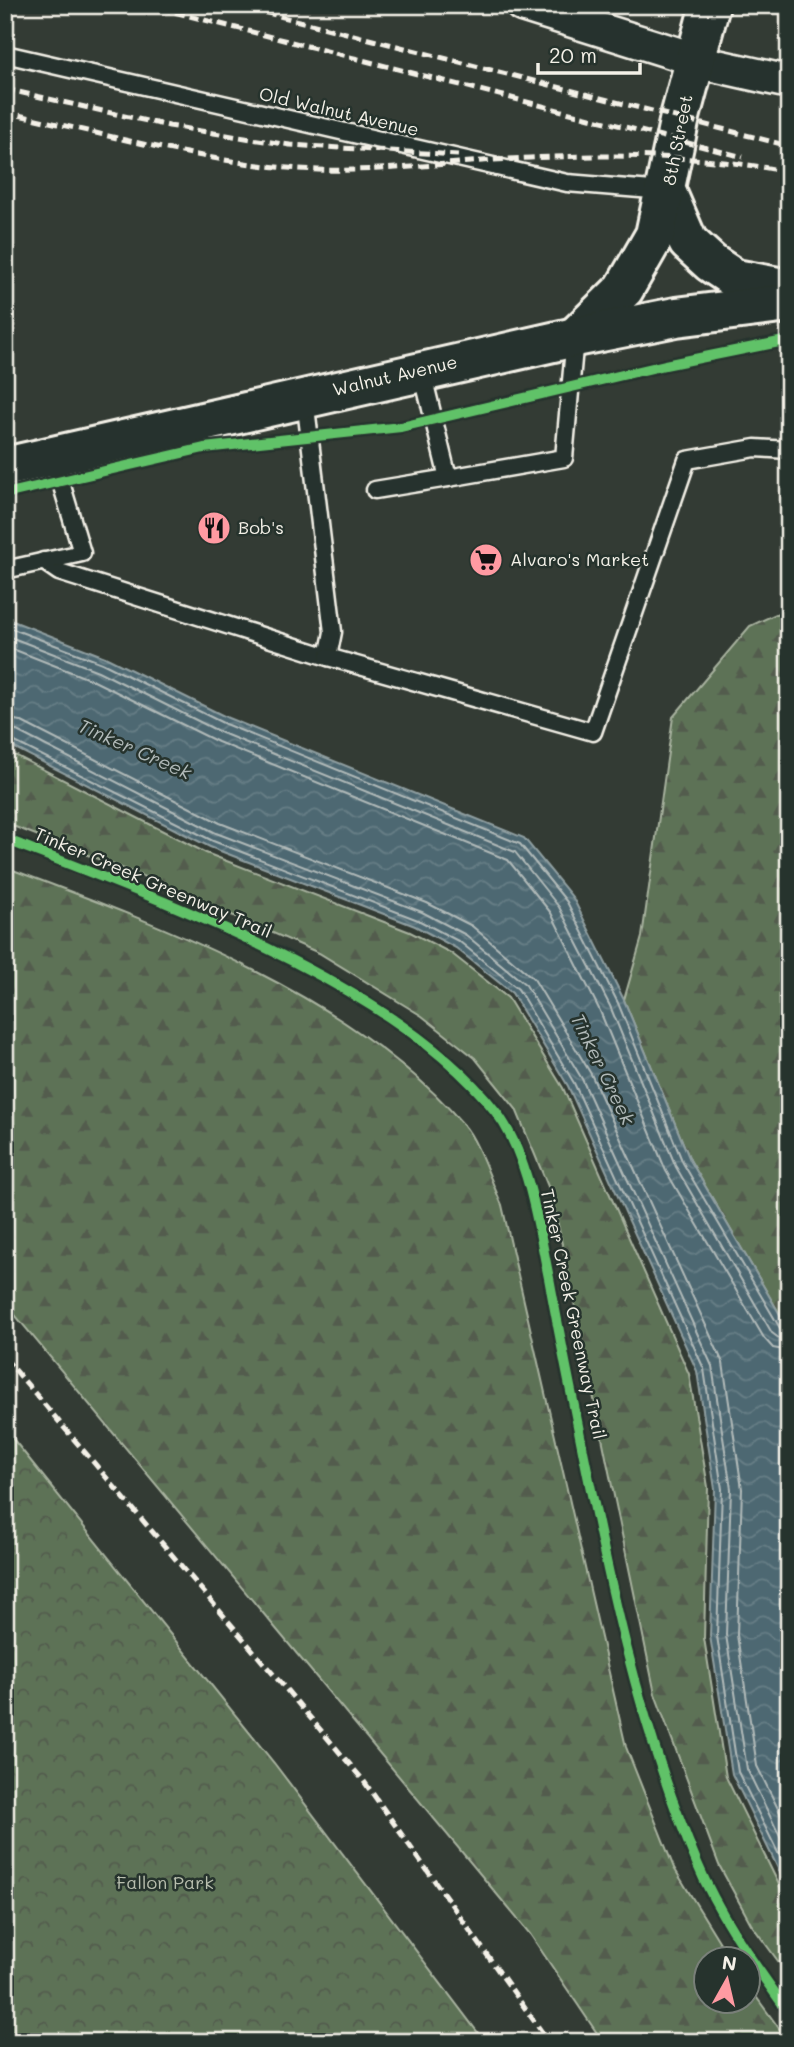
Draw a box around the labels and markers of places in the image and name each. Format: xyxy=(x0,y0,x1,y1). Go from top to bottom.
restaurant icon: Bob's xyxy=(195,509,233,547)
place label: Bob's xyxy=(238,515,284,539)
supermarket icon: Alvaro's Market xyxy=(467,541,505,579)
place label: Alvaro's Market xyxy=(510,547,649,571)

